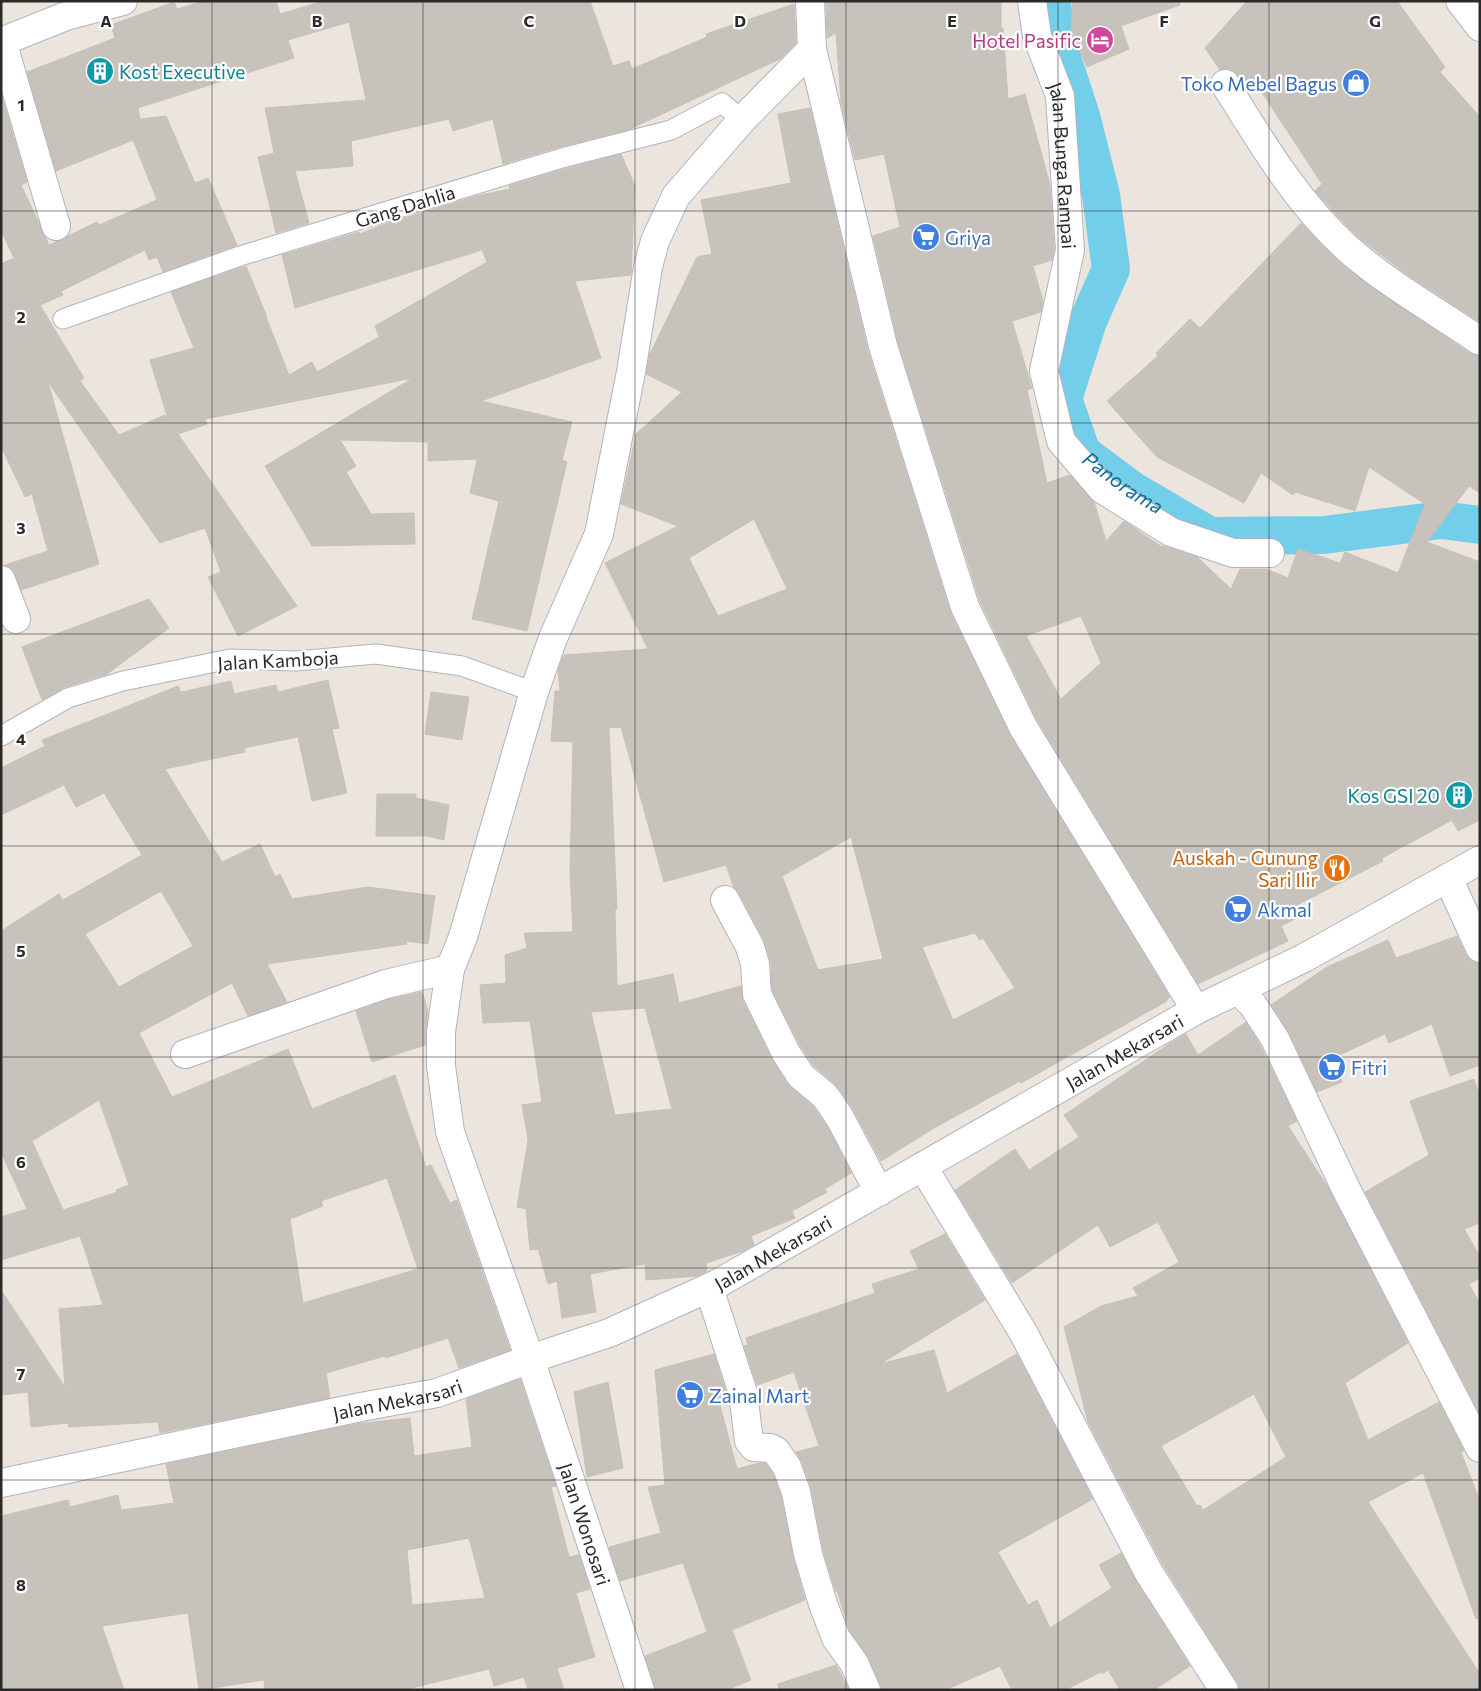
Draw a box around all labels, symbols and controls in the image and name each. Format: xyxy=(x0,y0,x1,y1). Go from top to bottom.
text: A xyxy=(100,11,112,30)
text: B xyxy=(312,11,323,30)
text: C xyxy=(524,11,535,30)
text: D xyxy=(734,11,746,30)
text: E xyxy=(947,11,957,30)
text: F xyxy=(1159,11,1169,30)
text: G xyxy=(1369,11,1381,30)
hotel icon: Hotel Pasific xyxy=(1085,25,1115,55)
place label: Hotel Pasific xyxy=(972,29,1081,52)
building icon: Kost Executive xyxy=(85,56,115,86)
place label: Kost Executive xyxy=(119,60,245,83)
shop icon: Toko Mebel Bagus xyxy=(1341,68,1371,98)
place label: Toko Mebel Bagus xyxy=(1180,72,1337,95)
street label: Jalan Bunga Rampai xyxy=(1044,78,1081,250)
text: 1 xyxy=(17,95,25,114)
street label: Gang Dahlia xyxy=(352,180,458,232)
supermarket icon: Griya xyxy=(911,222,941,252)
place label: Griya xyxy=(945,226,991,249)
text: 2 xyxy=(16,307,26,326)
water label: Panorama xyxy=(1078,446,1168,518)
text: 3 xyxy=(16,518,26,537)
street label: Jalan Kamboja xyxy=(217,645,339,675)
text: 4 xyxy=(16,729,26,748)
building icon: Kos GSI 20 xyxy=(1444,780,1474,810)
place label: Kos GSI 20 xyxy=(1348,784,1440,807)
place label: Auskah - Gunung Sari Ilir xyxy=(1172,846,1318,891)
restaurant icon: Auskah - Gunung Sari Ilir xyxy=(1322,853,1352,883)
supermarket icon: Akmal xyxy=(1223,894,1253,924)
place label: Akmal xyxy=(1257,898,1312,921)
text: 5 xyxy=(16,941,26,960)
street label: Jalan Mekarsari xyxy=(1061,1008,1187,1094)
supermarket icon: Fitri xyxy=(1317,1052,1347,1082)
place label: Fitri xyxy=(1351,1056,1387,1079)
text: 6 xyxy=(16,1152,26,1171)
street label: Jalan Mekarsari xyxy=(710,1210,835,1295)
text: 7 xyxy=(17,1364,26,1383)
street label: Jalan Mekarsari xyxy=(331,1373,465,1424)
supermarket icon: Zainal Mart xyxy=(675,1380,705,1410)
place label: Zainal Mart xyxy=(709,1384,809,1407)
street label: Jalan Wonosari xyxy=(554,1460,616,1588)
text: 8 xyxy=(16,1575,26,1594)

